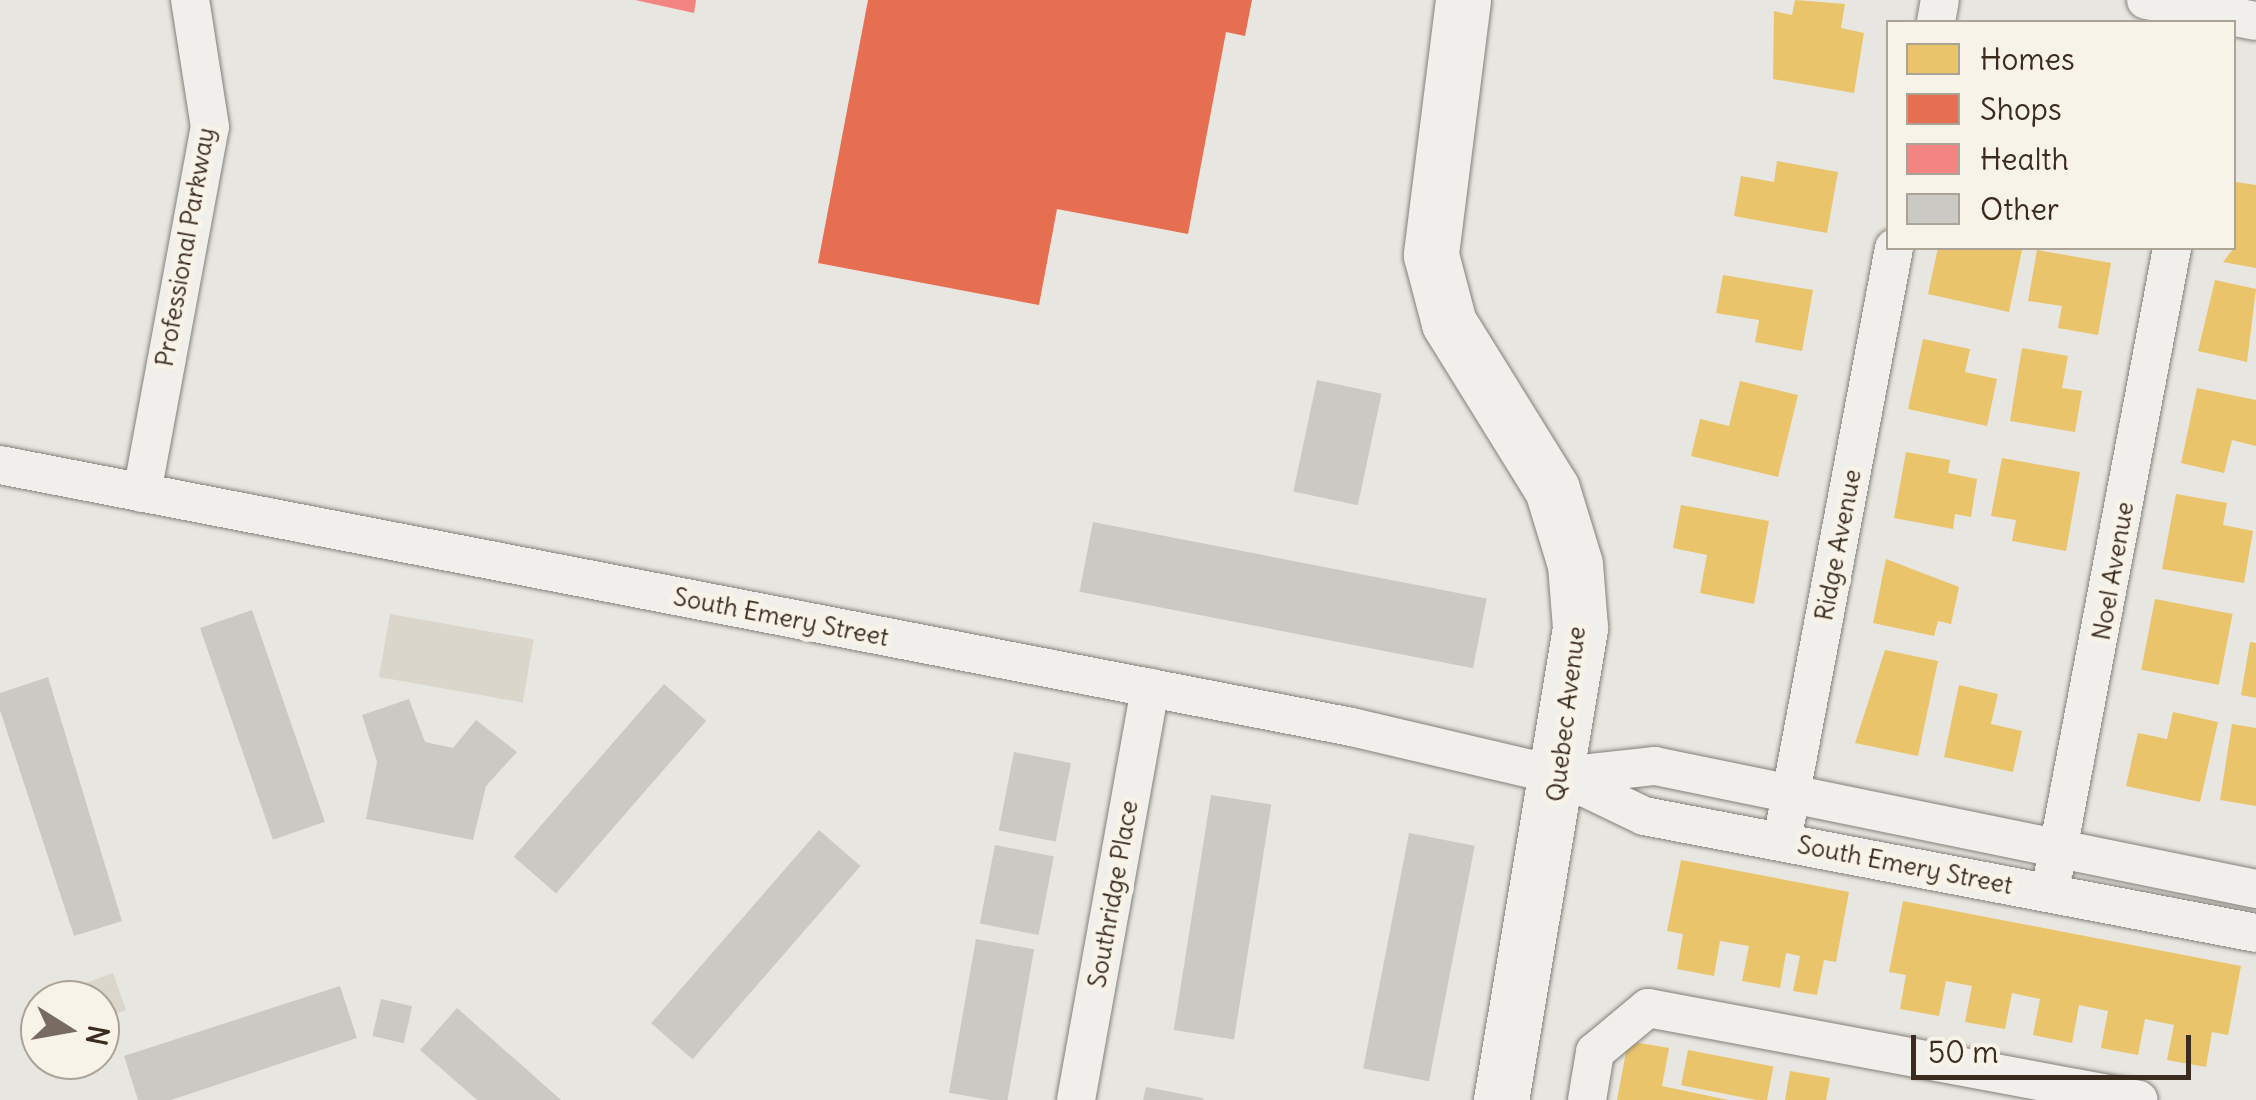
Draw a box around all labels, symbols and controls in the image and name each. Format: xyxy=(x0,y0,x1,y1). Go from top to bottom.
legend xyxy=(1886,20,2236,250)
text: Homes xyxy=(1980,40,2075,78)
text: Shops xyxy=(1980,90,2062,128)
street label: Professional Parkway xyxy=(149,125,221,369)
text: Health xyxy=(1980,140,2069,178)
text: Other xyxy=(1980,190,2059,228)
street label: Ridge Avenue xyxy=(1809,467,1867,623)
street label: Noel Avenue xyxy=(2086,499,2140,643)
street label: South Emery Street xyxy=(671,581,891,653)
street label: Quebec Avenue xyxy=(1540,625,1592,803)
street label: Southridge Place xyxy=(1082,798,1144,990)
street label: South Emery Street xyxy=(1795,829,2015,901)
north arrow xyxy=(20,980,120,1080)
scale bar xyxy=(1916,1015,2196,1077)
text: N xyxy=(78,1022,117,1048)
text: 50 m xyxy=(1928,1033,1998,1071)

